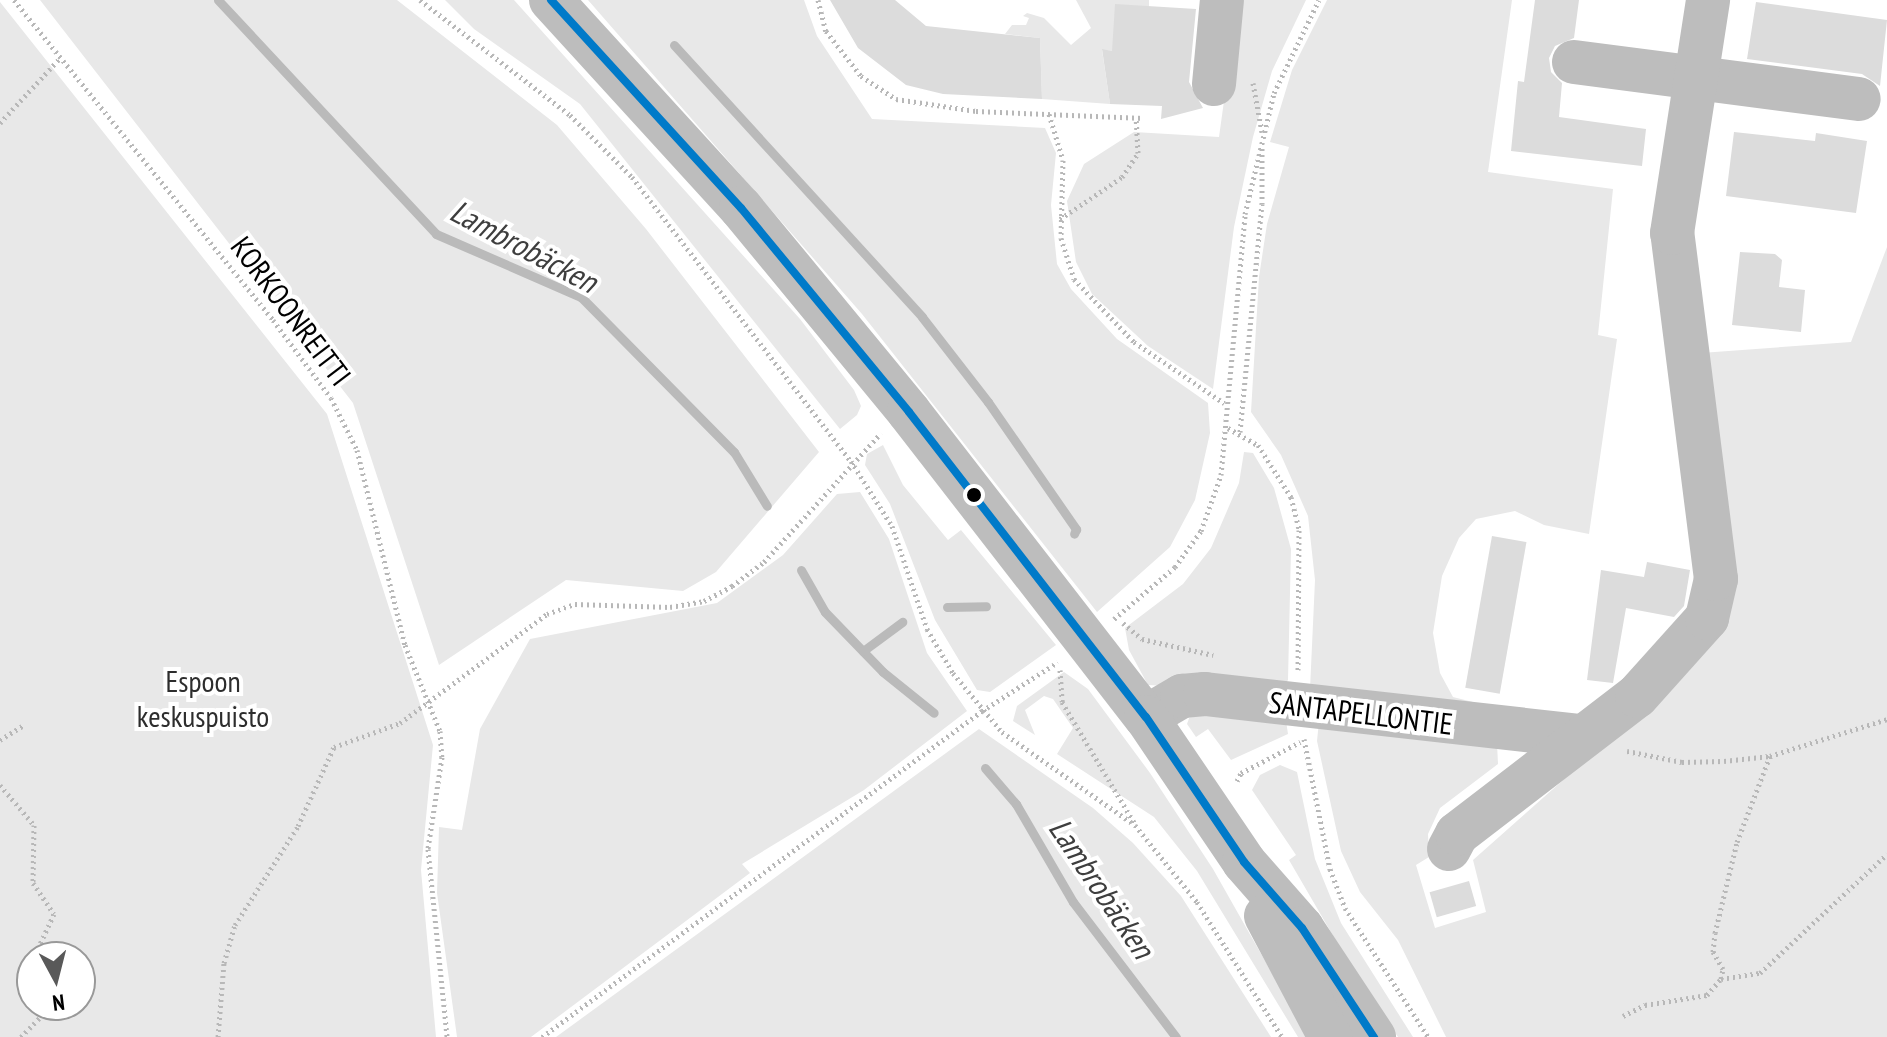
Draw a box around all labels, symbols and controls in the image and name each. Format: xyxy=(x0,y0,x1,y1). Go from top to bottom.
water label: Lambrobäcken xyxy=(444,191,604,301)
street label: KORKOONREITTI xyxy=(223,229,359,393)
unlabelled marker xyxy=(966,487,982,503)
park label: Espoon keskuspuisto xyxy=(137,663,269,734)
street label: SANTAPELLONTIE xyxy=(1267,684,1455,742)
water label: Lambrobäcken xyxy=(1041,811,1163,965)
north arrow xyxy=(16,941,96,1021)
text: N xyxy=(51,988,66,1017)

